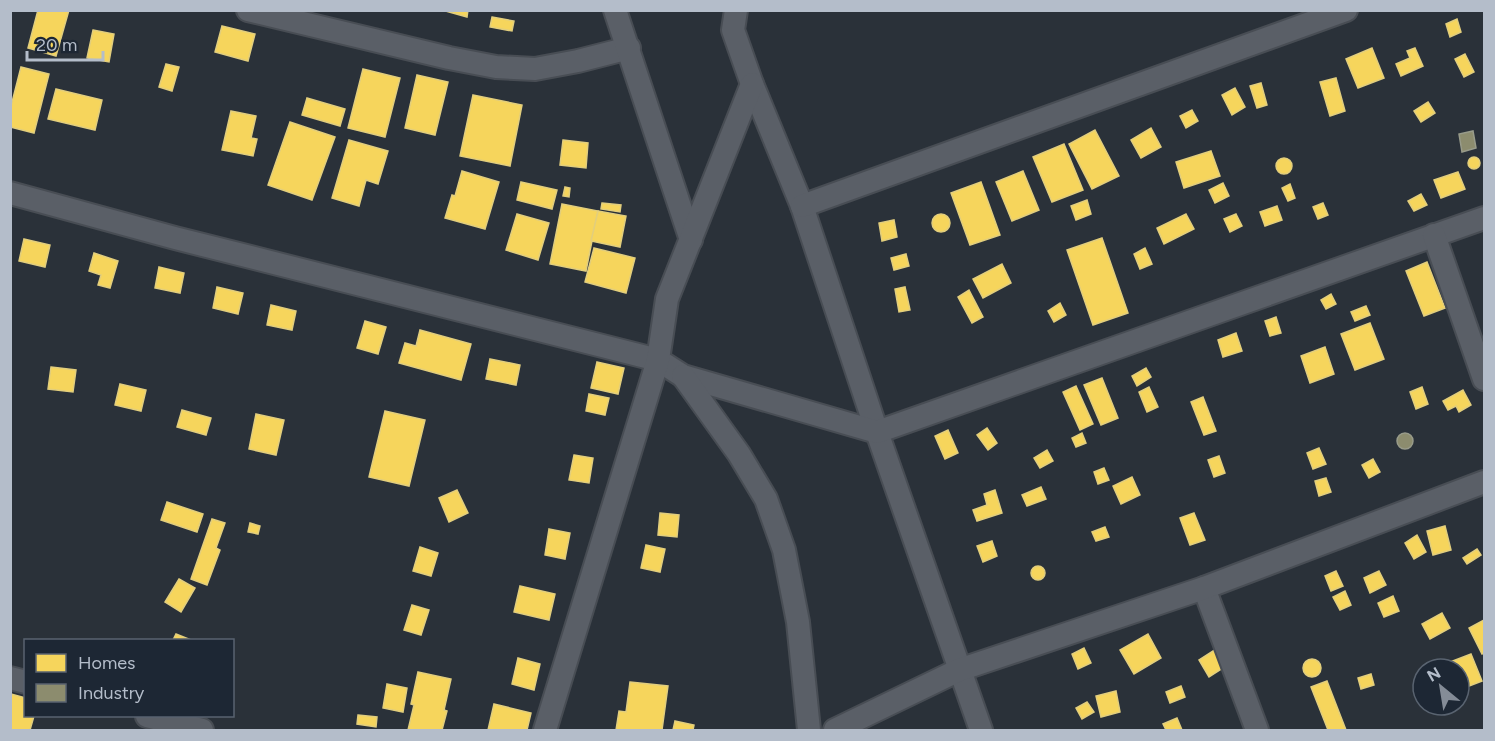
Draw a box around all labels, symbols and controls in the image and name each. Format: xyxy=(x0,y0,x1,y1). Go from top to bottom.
scale bar xyxy=(27,24,104,62)
text: 20 m xyxy=(36,34,77,56)
legend xyxy=(24,639,234,717)
text: Homes xyxy=(78,652,136,674)
north arrow xyxy=(1411,657,1471,717)
text: N xyxy=(1424,663,1444,686)
text: Industry xyxy=(78,682,145,704)

